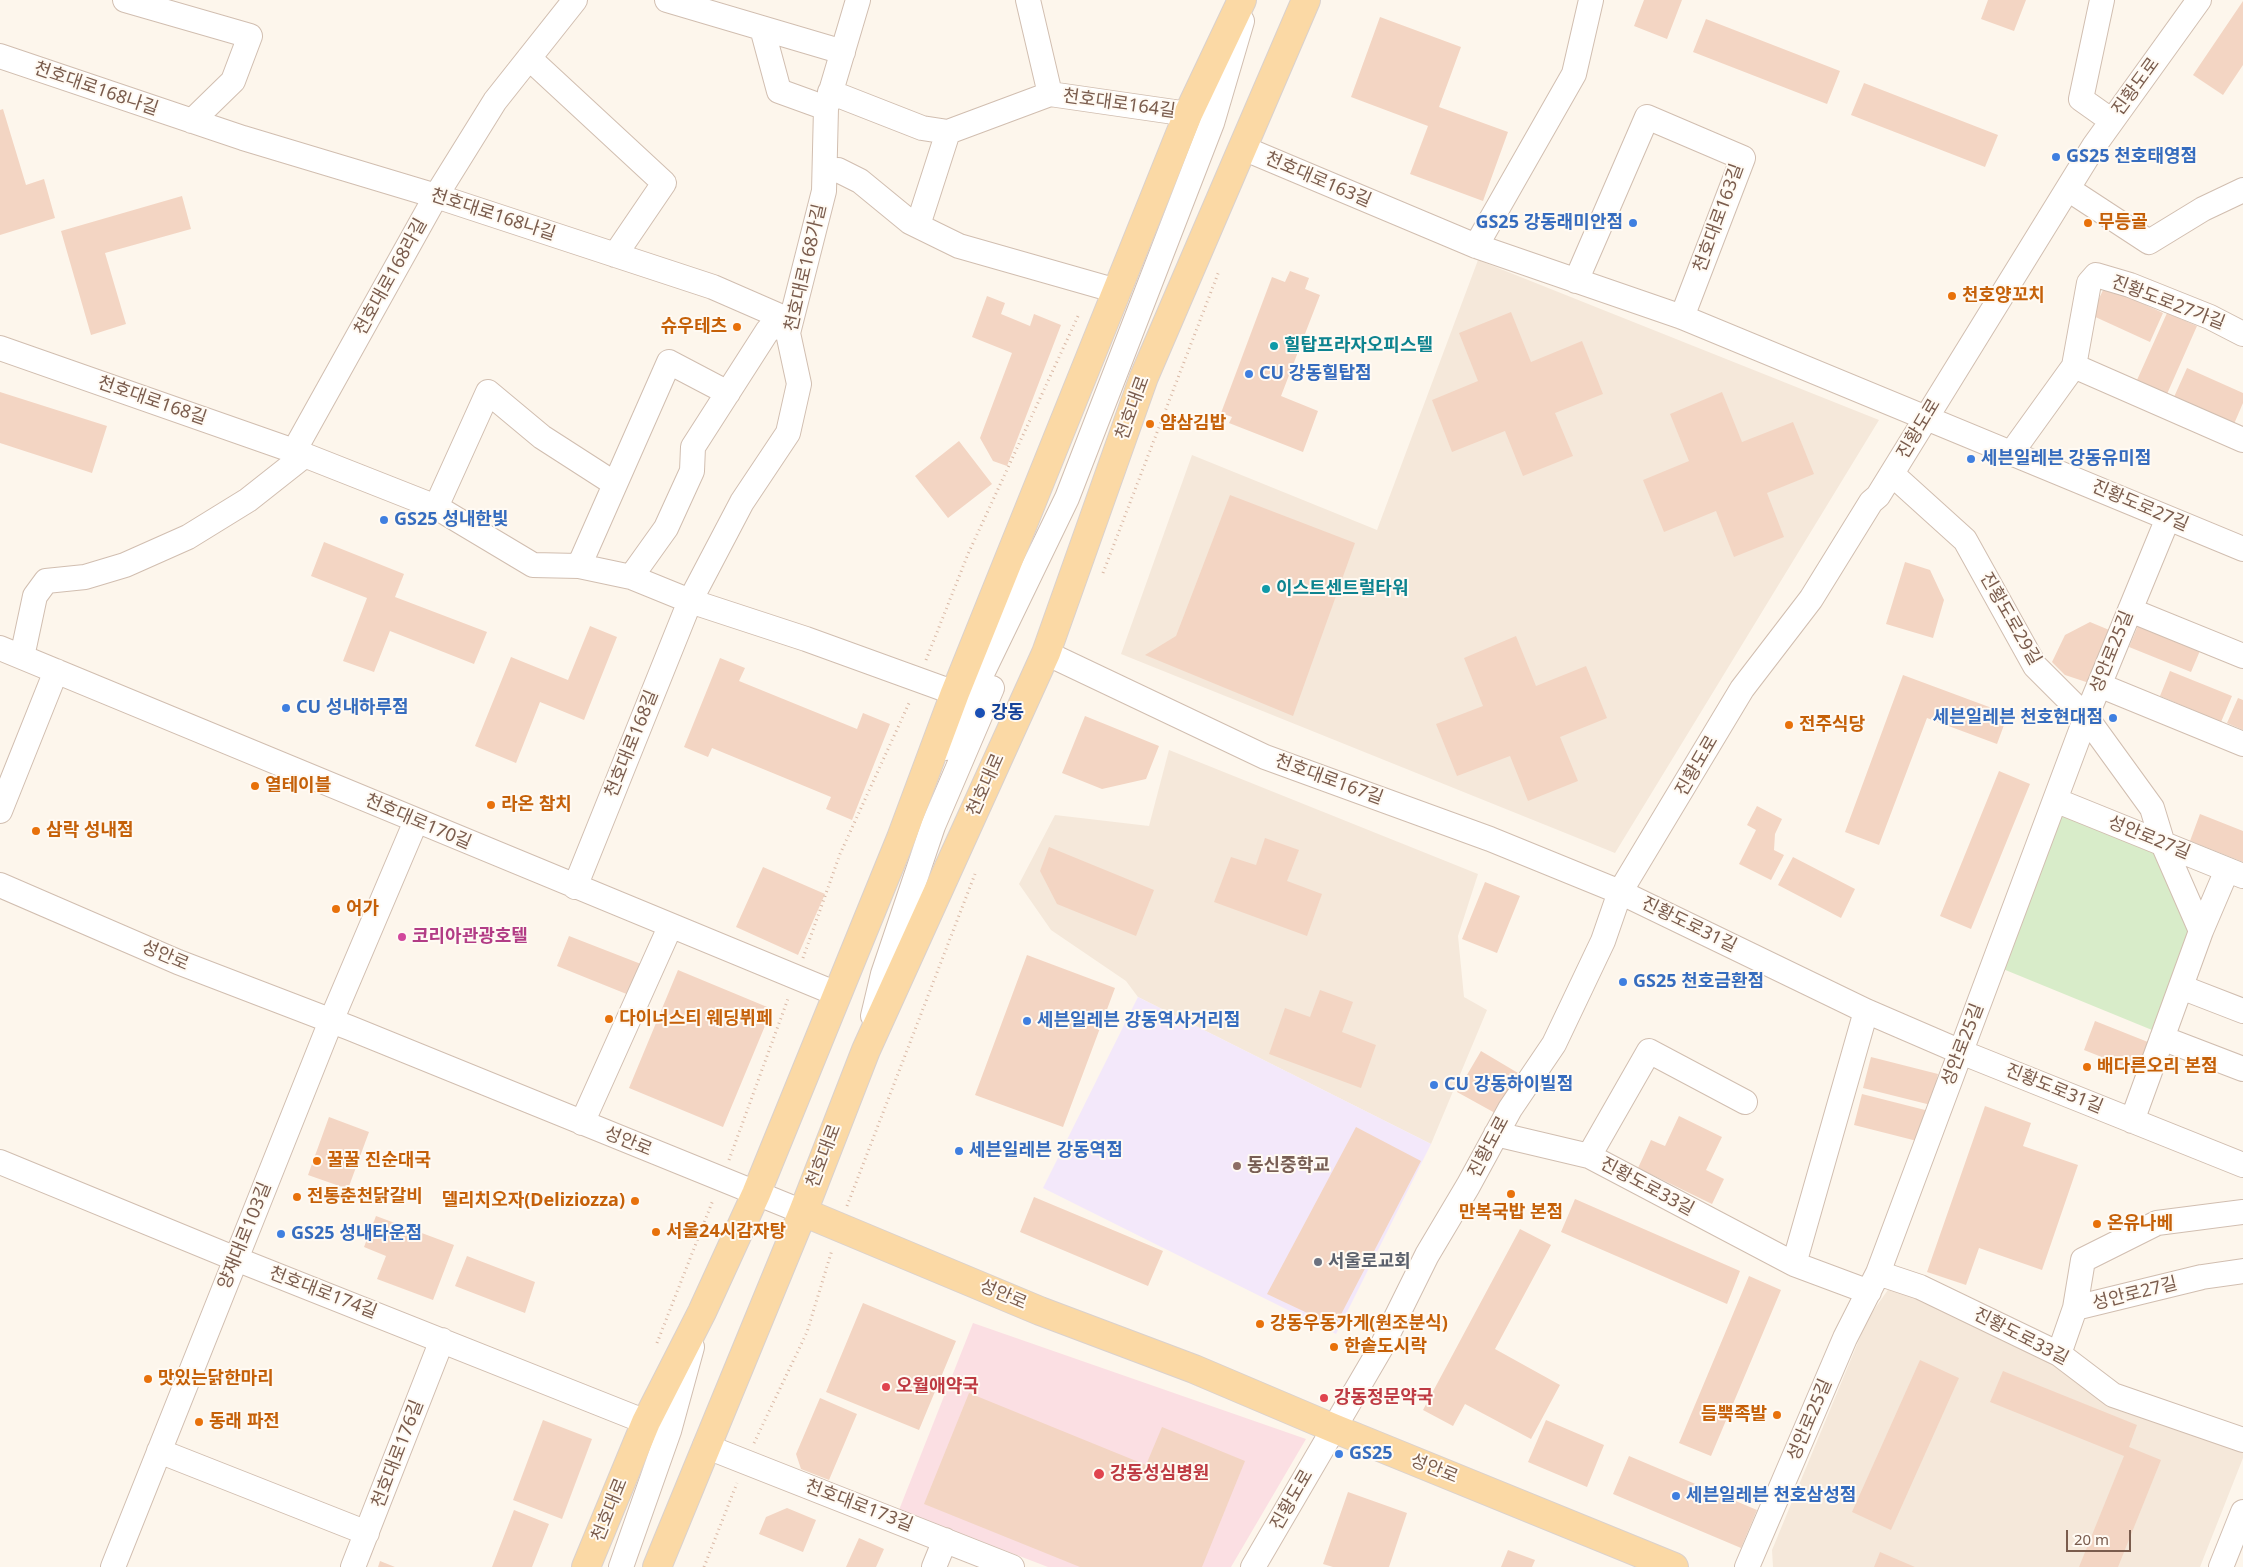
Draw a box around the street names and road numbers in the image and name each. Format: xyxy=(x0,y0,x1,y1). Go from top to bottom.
street label: 진황도로 xyxy=(2108,54,2164,120)
street label: 천호대로168나길 xyxy=(31,58,161,120)
street label: 천호대로164길 xyxy=(1061,85,1177,123)
street label: 천호대로163길 xyxy=(1261,148,1375,212)
street label: 천호대로163길 xyxy=(1689,161,1749,275)
street label: 천호대로168나길 xyxy=(428,185,558,245)
street label: 천호대로168가길 xyxy=(781,202,831,334)
street label: 천호대로168라길 xyxy=(350,215,432,339)
street label: 진황도로27가길 xyxy=(2108,271,2228,335)
street label: 천호대로168길 xyxy=(95,372,209,430)
street label: 천호대로 xyxy=(1112,373,1154,443)
street label: 진황도로 xyxy=(1893,395,1945,463)
street label: 진황도로27길 xyxy=(2088,476,2192,536)
street label: 진황도로29길 xyxy=(1975,569,2045,669)
street label: 성안로25길 xyxy=(2086,608,2138,696)
street label: 천호대로168길 xyxy=(601,687,663,801)
street label: 진황도로 xyxy=(1671,732,1723,800)
street label: 천호대로 xyxy=(963,750,1009,820)
street label: 천호대로167길 xyxy=(1272,750,1386,810)
street label: 천호대로170길 xyxy=(361,790,475,854)
street label: 성안로27길 xyxy=(2105,812,2193,864)
street label: 진황도로31길 xyxy=(1638,893,1740,957)
street label: 성안로 xyxy=(138,936,192,976)
street label: 성안로25길 xyxy=(1937,1001,1989,1089)
street label: 진황도로31길 xyxy=(2002,1060,2106,1118)
street label: 진황도로 xyxy=(1464,1113,1514,1181)
street label: 천호대로 xyxy=(802,1121,846,1191)
street label: 성안로 xyxy=(601,1123,655,1161)
street label: 진황도로33길 xyxy=(1596,1153,1698,1221)
street label: 양재대로103길 xyxy=(214,1179,276,1293)
street label: 천호대로174길 xyxy=(266,1263,380,1323)
street label: 성안로27길 xyxy=(2090,1273,2180,1315)
street label: 성안로 xyxy=(976,1275,1030,1315)
street label: 진황도로33길 xyxy=(1970,1304,2072,1370)
street label: 성안로25길 xyxy=(1783,1376,1837,1464)
street label: 천호대로176길 xyxy=(368,1397,428,1511)
street label: 성안로 xyxy=(1407,1450,1461,1488)
street label: 진황도로 xyxy=(1266,1466,1318,1534)
street label: 천호대로 xyxy=(588,1475,632,1545)
street label: 천호대로173길 xyxy=(802,1476,916,1536)

